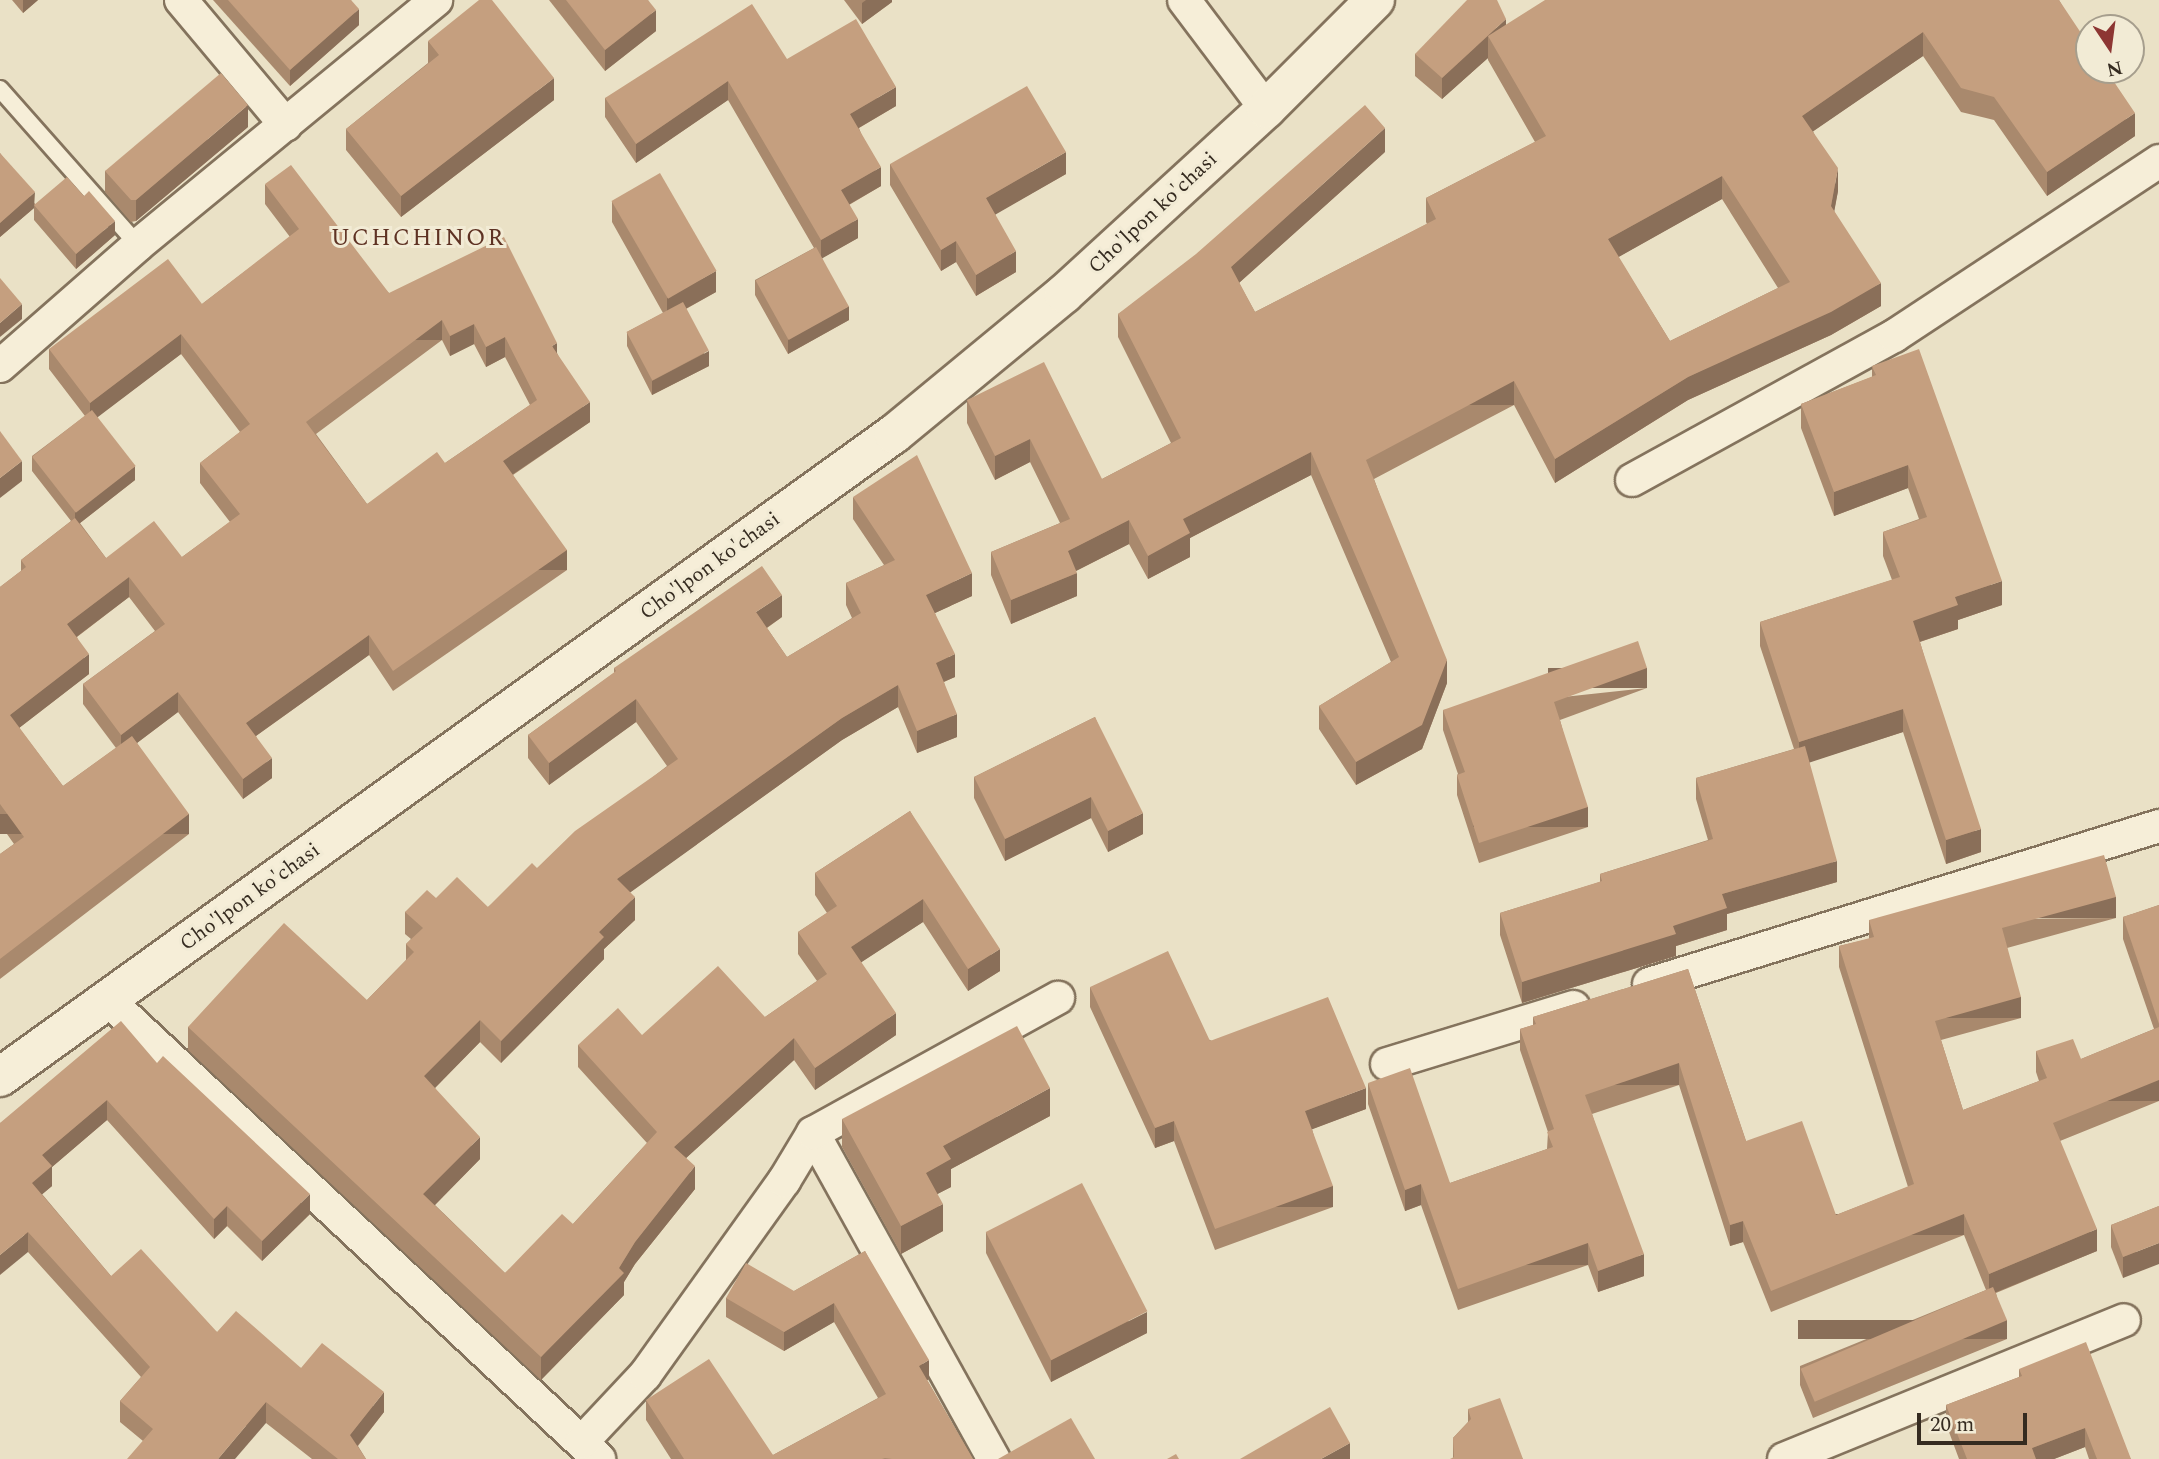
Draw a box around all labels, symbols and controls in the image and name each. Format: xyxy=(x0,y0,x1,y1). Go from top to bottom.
north arrow xyxy=(2075,14,2145,84)
text: N xyxy=(2104,52,2125,84)
street label: Cho'lpon ko'chasi xyxy=(1083,147,1223,279)
district label: UCHCHINOR xyxy=(332,225,504,253)
street label: Cho'lpon ko'chasi xyxy=(635,507,785,625)
street label: Cho'lpon ko'chasi xyxy=(175,838,325,956)
scale bar xyxy=(1921,1400,2031,1444)
text: 20 m xyxy=(1930,1409,1974,1441)

